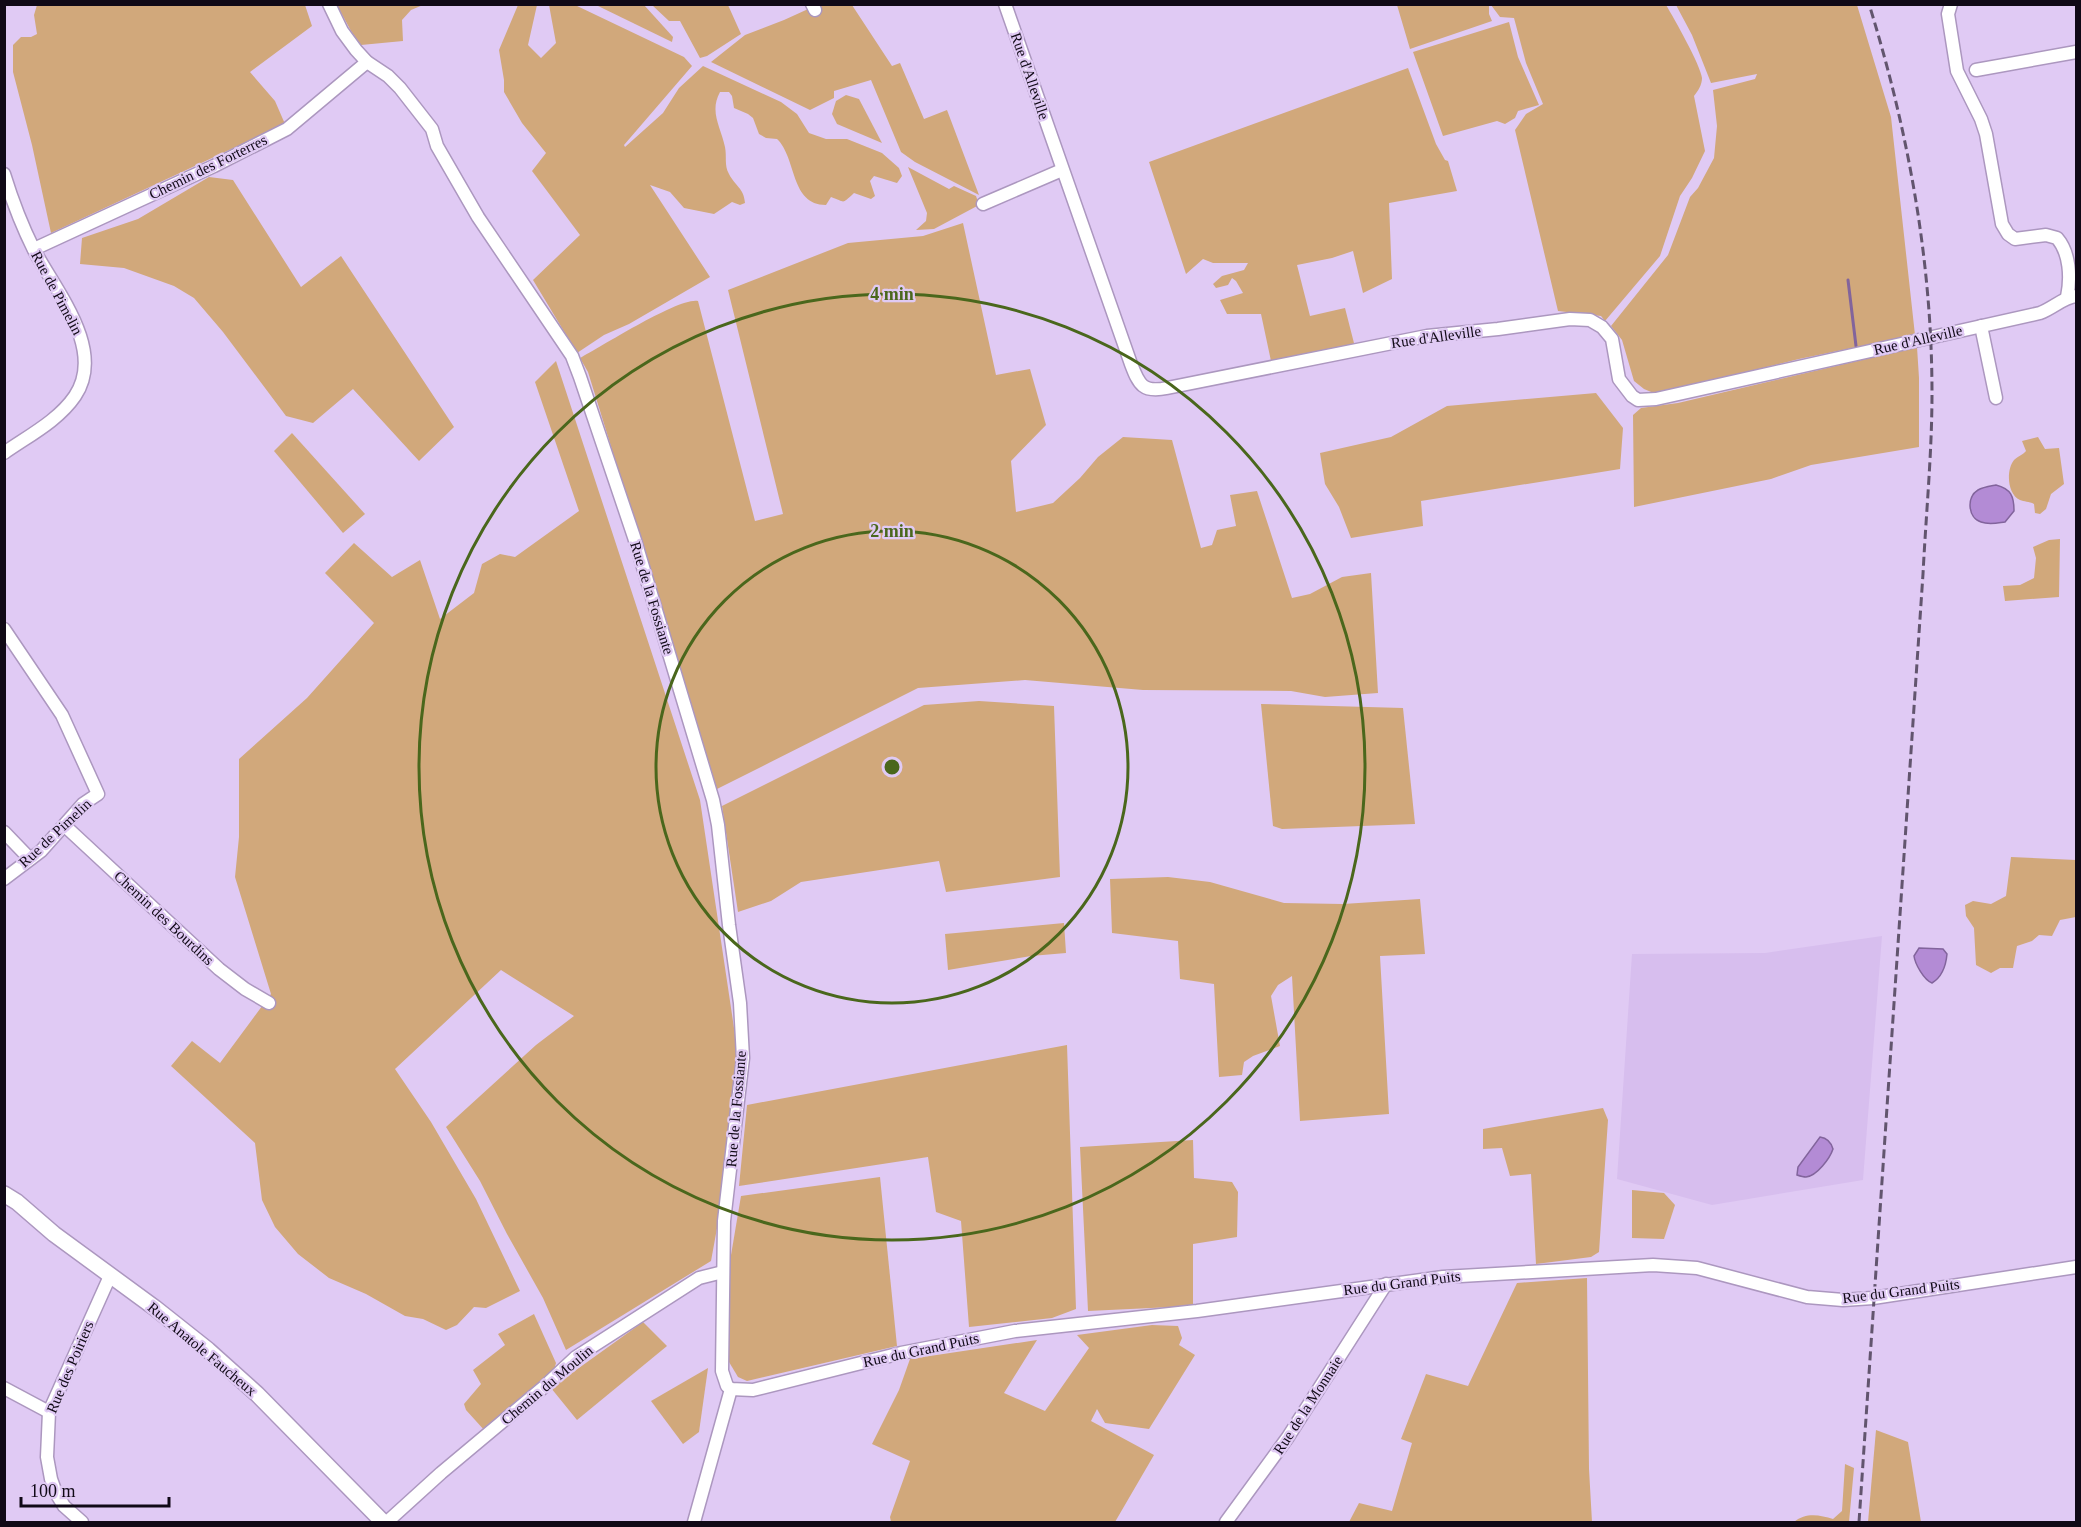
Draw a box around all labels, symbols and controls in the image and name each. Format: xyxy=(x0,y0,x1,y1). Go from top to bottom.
street label: Rue d'Alleville xyxy=(1008,31,1052,122)
street label: Chemin des Forterres xyxy=(146,131,270,202)
street label: Rue de Pimelin xyxy=(28,248,86,338)
text: 4 min xyxy=(870,284,914,304)
street label: Rue d'Alleville xyxy=(1872,322,1964,358)
street label: Rue d'Alleville xyxy=(1390,323,1482,351)
text: 2 min xyxy=(870,521,914,541)
street label: Rue de la Fossiante xyxy=(627,540,677,657)
centre of rings xyxy=(882,757,902,777)
street label: Rue de Pimelin xyxy=(16,795,95,870)
street label: Chemin des Bourdins xyxy=(111,868,217,968)
street label: Rue de la Fossiante xyxy=(723,1050,749,1168)
street label: Rue du Grand Puits xyxy=(1343,1268,1462,1298)
street label: Rue du Grand Puits xyxy=(1842,1276,1961,1306)
street label: Rue Anatole Faucheux xyxy=(145,1299,260,1399)
street label: Rue des Poiriers xyxy=(43,1318,97,1415)
street label: Rue du Grand Puits xyxy=(862,1330,980,1370)
street label: Chemin du Moulin xyxy=(498,1342,596,1428)
street label: Rue de la Monnaie xyxy=(1270,1353,1346,1457)
scale bar xyxy=(21,1470,170,1508)
text: 100 m xyxy=(30,1481,76,1501)

